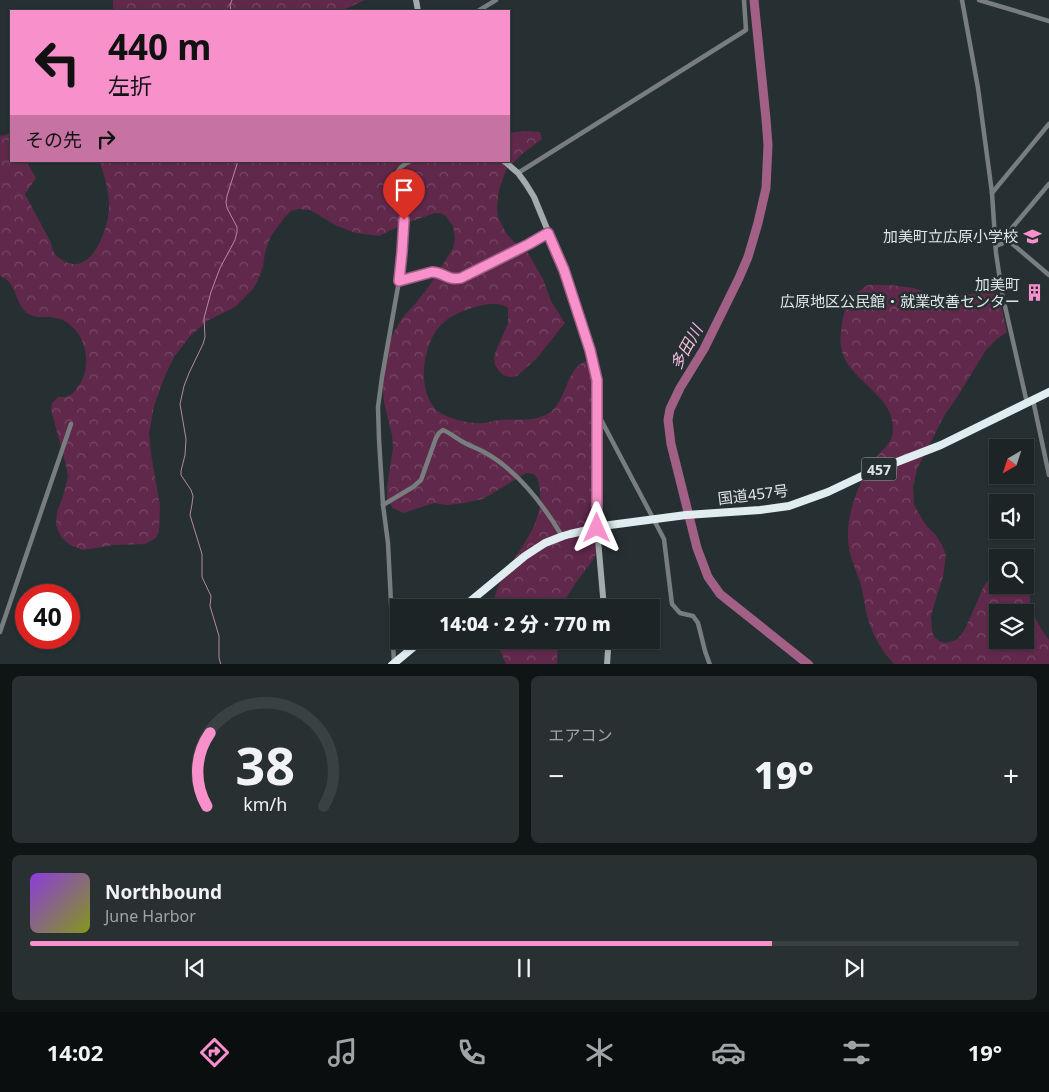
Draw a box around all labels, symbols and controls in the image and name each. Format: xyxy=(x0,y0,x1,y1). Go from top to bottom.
text: 440 m xyxy=(108,23,211,70)
icon: left xyxy=(25,30,90,95)
text: 左折 xyxy=(108,70,152,100)
icon: right xyxy=(92,125,120,153)
text: その先 xyxy=(25,127,82,153)
pin xyxy=(383,169,425,220)
icon: arrive xyxy=(390,176,418,204)
place label: 加美町立広原小学校 xyxy=(883,226,1018,246)
school or university icon: 加美町立広原小学校 xyxy=(1022,226,1042,246)
place label: 加美町 広原地区公民館・就業改善センター xyxy=(780,274,1020,311)
building icon: 加美町 広原地区公民館・就業改善センター xyxy=(1024,283,1044,303)
water label: 多田川 xyxy=(665,319,708,373)
north arrow xyxy=(989,439,1034,484)
map controls xyxy=(989,439,1034,649)
road number: 457 xyxy=(862,458,896,480)
street label: 国道457号 xyxy=(717,480,789,508)
button: sound xyxy=(989,494,1034,539)
position arrow xyxy=(570,501,622,553)
button: search xyxy=(989,549,1034,594)
speed limit sign: 40 xyxy=(15,584,80,649)
button: layers xyxy=(989,604,1034,649)
text: 14:04 · 2 分 · 770 m xyxy=(439,611,611,637)
text: エアコン xyxy=(549,724,613,746)
text: 38 xyxy=(236,729,295,800)
text: 19° xyxy=(754,748,814,800)
text: − xyxy=(549,756,565,794)
text: + xyxy=(1003,756,1019,794)
text: km/h xyxy=(243,792,287,816)
text: Northbound xyxy=(105,879,222,905)
text: June Harbor xyxy=(105,905,196,927)
icon: previous xyxy=(181,954,209,982)
icon: pause xyxy=(510,954,538,982)
icon: next xyxy=(840,954,868,982)
icon: directions xyxy=(197,1035,232,1070)
icon: music xyxy=(325,1035,360,1070)
icon: phone xyxy=(454,1035,489,1070)
icon: climate xyxy=(582,1035,617,1070)
icon: car xyxy=(711,1035,746,1070)
icon: filters xyxy=(839,1035,874,1070)
text: 14:02 xyxy=(47,1037,103,1067)
text: 19° xyxy=(968,1037,1002,1067)

